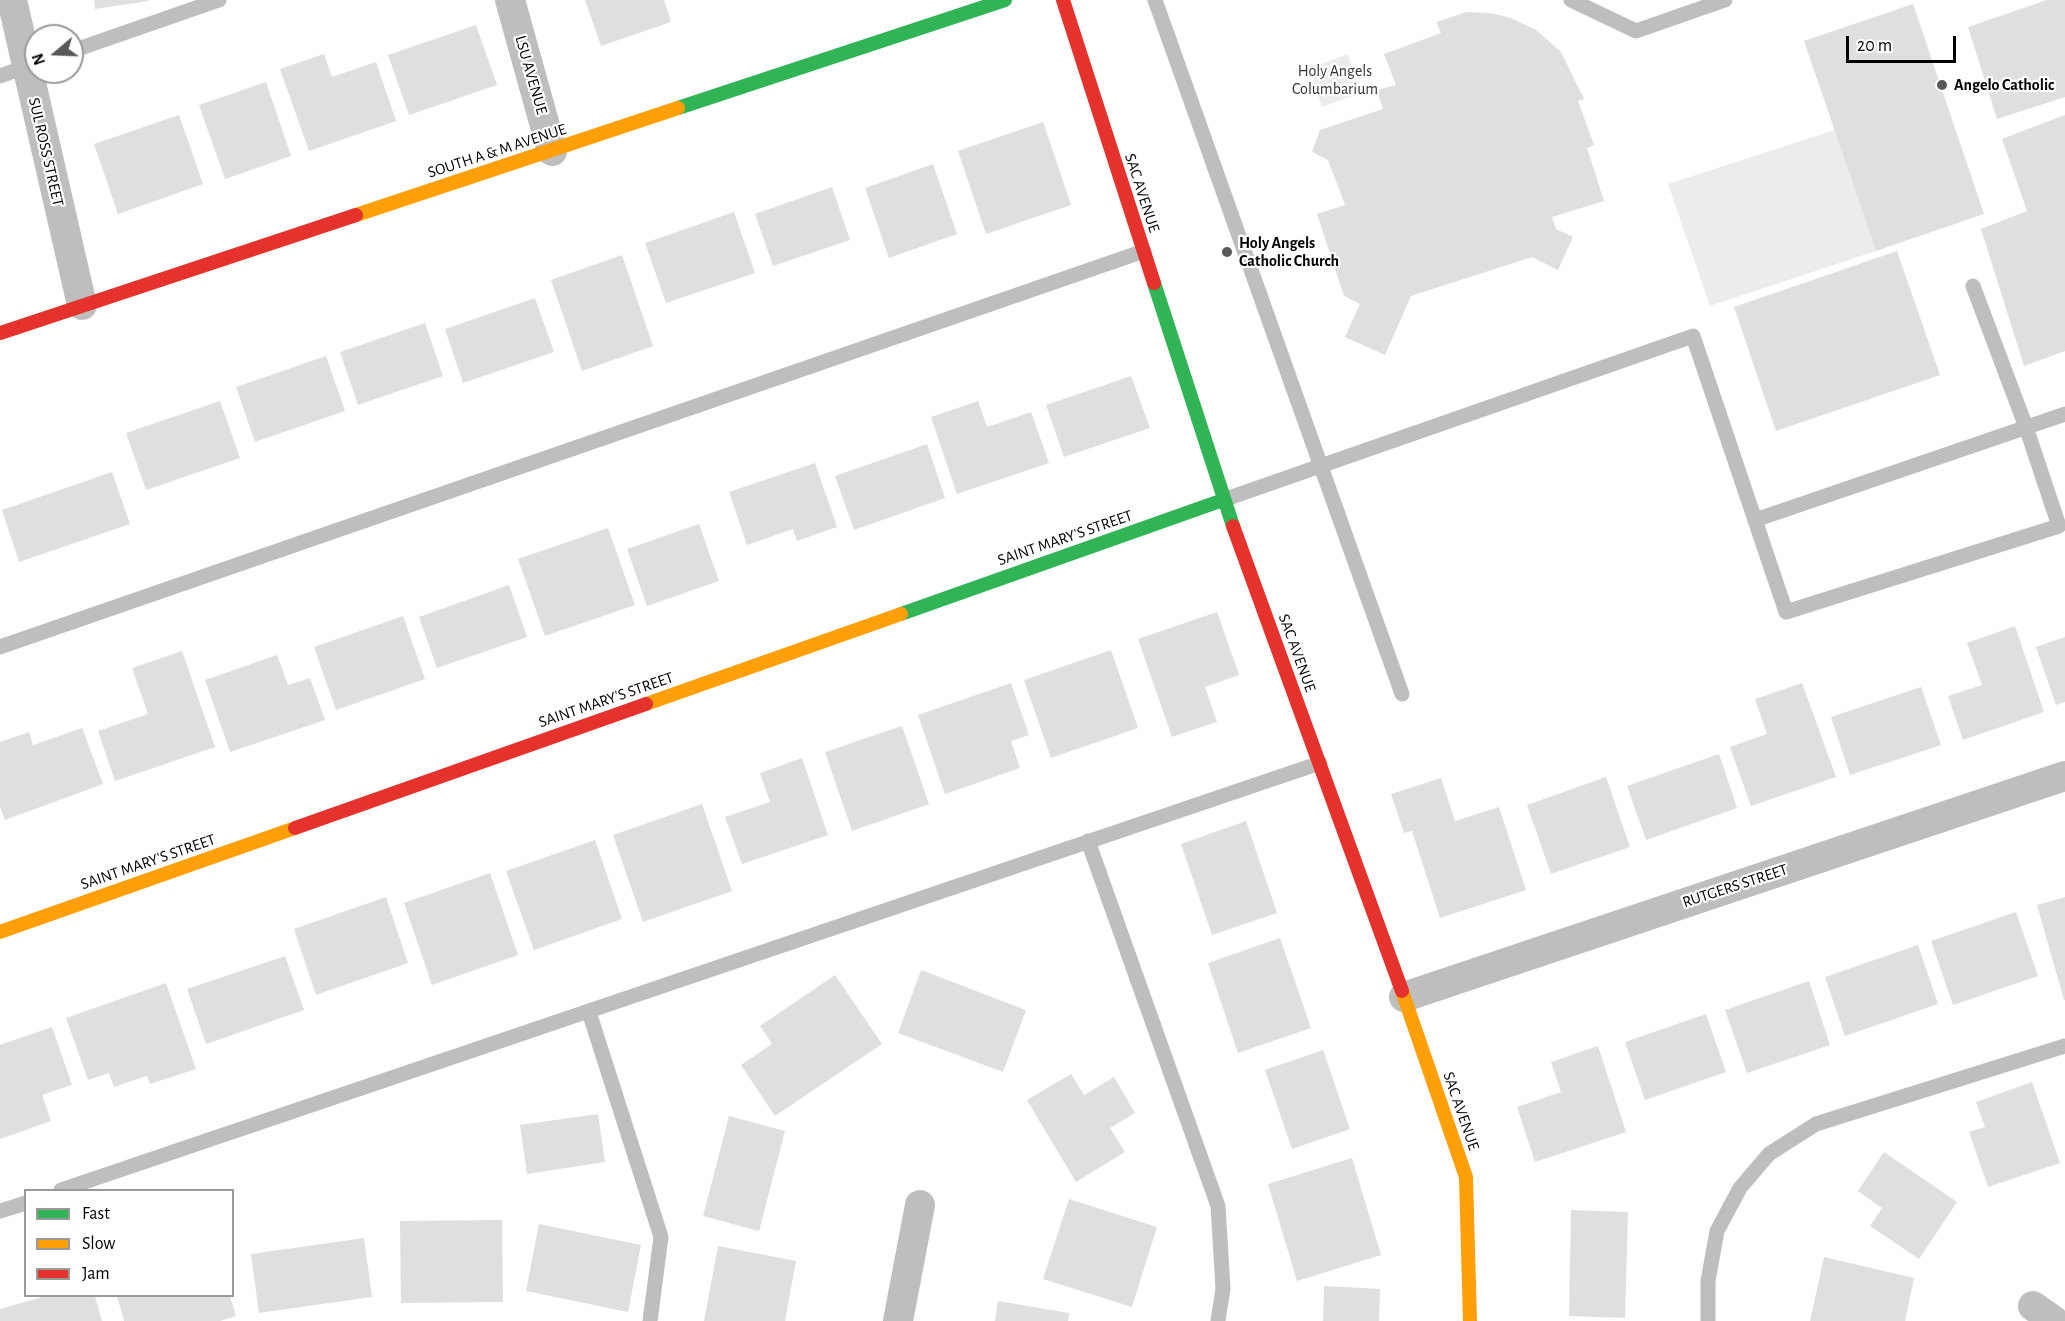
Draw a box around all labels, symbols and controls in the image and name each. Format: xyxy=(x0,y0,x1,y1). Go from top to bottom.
north arrow xyxy=(24,24,84,84)
scale bar xyxy=(1849,24,1958,62)
street label: LSU AVENUE xyxy=(511,33,551,117)
text: 20 m xyxy=(1857,37,1892,55)
text: N xyxy=(29,51,48,67)
park label: Holy Angels Columbarium xyxy=(1292,61,1378,99)
place label: Angelo Catholic xyxy=(1954,75,2054,95)
marker: Angelo Catholic xyxy=(1935,78,1949,92)
street label: SUL ROSS STREET xyxy=(24,96,68,208)
street label: SOUTH A & M AVENUE xyxy=(425,120,569,182)
street label: SAC AVENUE xyxy=(1120,151,1164,235)
place label: Holy Angels Catholic Church xyxy=(1239,233,1339,271)
marker: Holy Angels Catholic Church xyxy=(1220,245,1234,259)
street label: SAINT MARY'S STREET xyxy=(995,506,1135,570)
street label: SAC AVENUE xyxy=(1274,611,1320,695)
street label: SAINT MARY'S STREET xyxy=(536,668,676,732)
street label: SAINT MARY'S STREET xyxy=(78,830,218,894)
street label: RUTGERS STREET xyxy=(1680,860,1790,912)
street label: SAC AVENUE xyxy=(1439,1069,1483,1153)
legend xyxy=(24,1189,234,1297)
text: Fast xyxy=(82,1205,110,1223)
text: Slow xyxy=(82,1235,115,1253)
text: Jam xyxy=(82,1265,110,1283)

